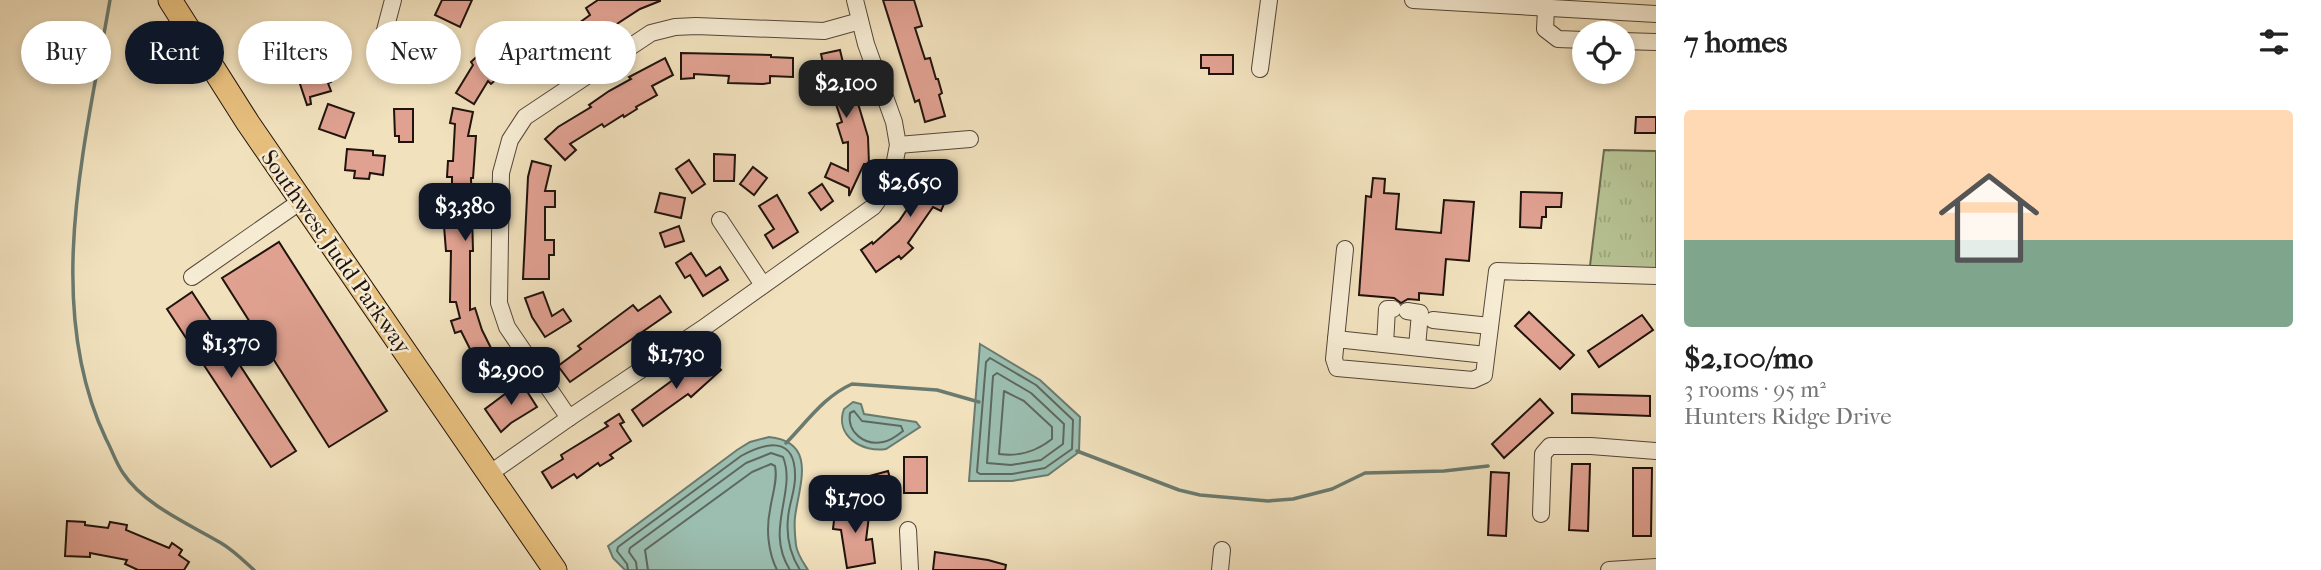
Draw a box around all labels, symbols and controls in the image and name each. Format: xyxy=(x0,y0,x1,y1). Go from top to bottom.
chip: Buy xyxy=(21,21,111,84)
chip: Rent xyxy=(125,21,224,84)
chip: Filters xyxy=(238,21,352,84)
chip: New xyxy=(366,21,461,84)
chip: Apartment xyxy=(475,21,636,84)
map controls xyxy=(1572,21,1635,84)
button: locate xyxy=(1572,21,1635,84)
icon: filters xyxy=(2255,23,2293,61)
text: 7 homes xyxy=(1684,25,1787,60)
pin: $2,100 xyxy=(789,60,903,120)
text: $2,100 xyxy=(815,69,877,96)
street label: Southwest Judd Parkway xyxy=(255,145,417,360)
icon: home xyxy=(1926,155,2052,281)
pin: $2,650 xyxy=(853,160,967,219)
text: $2,650 xyxy=(878,168,942,195)
pin: $3,380 xyxy=(408,184,522,243)
text: $3,380 xyxy=(435,192,495,219)
pin: $1,370 xyxy=(174,320,288,380)
text: $1,370 xyxy=(202,329,260,356)
pin: $1,730 xyxy=(619,332,733,391)
text: $1,730 xyxy=(647,340,705,367)
text: $2,100/mo xyxy=(1684,341,1813,376)
pin: $2,900 xyxy=(454,348,568,407)
text: $2,900 xyxy=(478,356,544,383)
text: 3 rooms · 95 m² xyxy=(1684,376,1826,403)
text: Hunters Ridge Drive xyxy=(1684,403,1892,430)
pin: $1,700 xyxy=(798,476,912,535)
text: $1,700 xyxy=(825,484,885,511)

